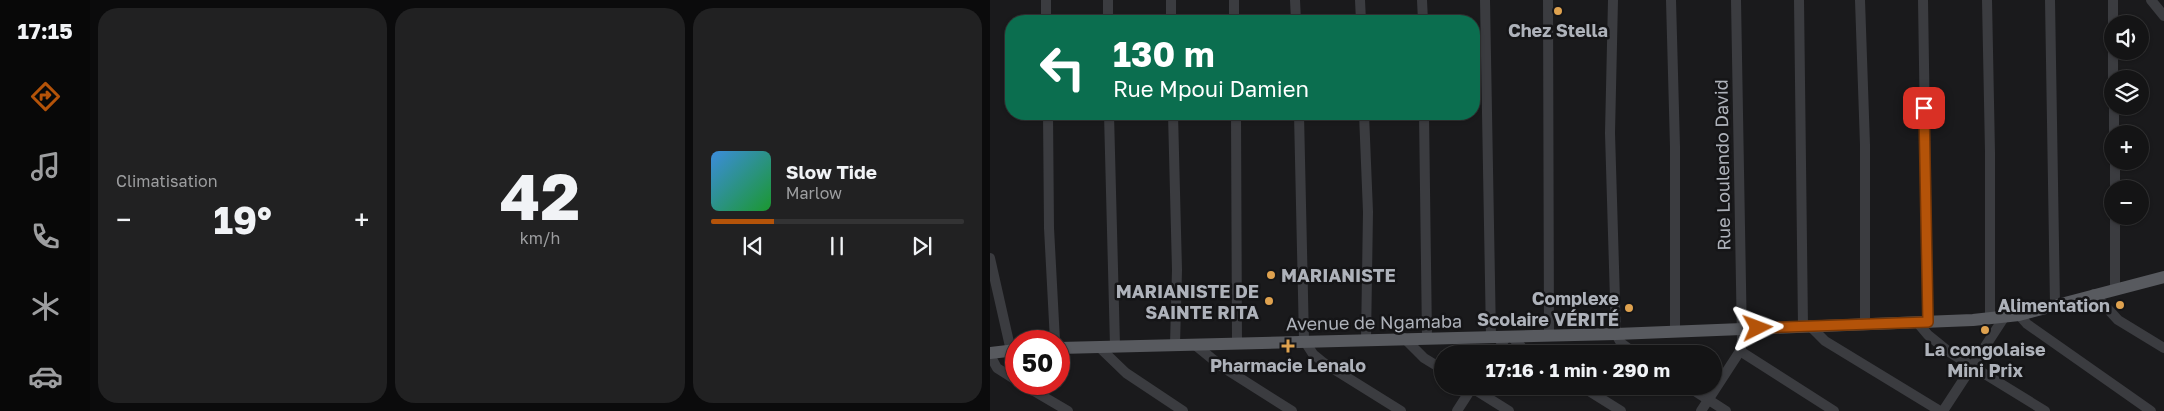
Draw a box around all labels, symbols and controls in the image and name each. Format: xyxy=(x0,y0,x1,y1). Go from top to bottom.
marker: Chez Stella xyxy=(1552,5,1564,17)
map controls xyxy=(2104,15,2149,225)
button: sound xyxy=(2104,15,2149,60)
text: 17:15 xyxy=(17,17,73,44)
place label: Chez Stella xyxy=(1508,19,1608,41)
text: 130 m xyxy=(1113,33,1215,75)
icon: left xyxy=(1030,35,1095,100)
button: layers xyxy=(2104,70,2149,115)
text: Rue Mpoui Damien xyxy=(1113,75,1309,102)
icon: directions xyxy=(28,79,63,114)
street label: Rue Loulendo David xyxy=(1710,79,1734,251)
pin xyxy=(1903,87,1945,129)
icon: arrive xyxy=(1910,94,1938,122)
button: + xyxy=(2104,125,2149,170)
icon: music xyxy=(28,149,63,184)
text: 42 xyxy=(500,156,580,234)
text: Slow Tide xyxy=(786,160,877,183)
text: Climatisation xyxy=(116,171,218,191)
button: − xyxy=(2104,180,2149,225)
text: Marlow xyxy=(786,183,842,203)
text: 19° xyxy=(213,197,272,242)
text: − xyxy=(116,203,131,236)
text: + xyxy=(354,203,369,236)
icon: phone xyxy=(28,219,63,254)
text: km/h xyxy=(520,228,560,248)
icon: previous xyxy=(739,232,767,260)
icon: pause xyxy=(823,232,851,260)
icon: next xyxy=(908,232,936,260)
place label: MARIANISTE xyxy=(1281,264,1396,286)
marker: MARIANISTE xyxy=(1265,269,1277,281)
place label: MARIANISTE DE SAINTE RITA xyxy=(1116,280,1259,323)
place label: Complexe Scolaire VÉRITÉ xyxy=(1477,287,1619,330)
icon: climate xyxy=(28,289,63,324)
place label: Alimentation xyxy=(1998,294,2110,316)
marker: MARIANISTE DE SAINTE RITA xyxy=(1263,295,1275,307)
marker: Alimentation xyxy=(2114,299,2126,311)
position arrow xyxy=(1731,301,1783,353)
marker: Complexe Scolaire VÉRITÉ xyxy=(1623,302,1635,314)
street label: Avenue de Ngamaba xyxy=(1286,309,1462,335)
marker: La congolaise Mini Prix xyxy=(1979,324,1991,336)
speed limit sign: 50 xyxy=(1005,330,1070,395)
place label: La congolaise Mini Prix xyxy=(1924,338,2046,381)
marker: Pharmacie Lenalo xyxy=(1282,340,1294,352)
place label: Pharmacie Lenalo xyxy=(1210,354,1366,376)
text: 17:16 · 1 min · 290 m xyxy=(1486,358,1670,381)
icon: car xyxy=(28,359,63,394)

